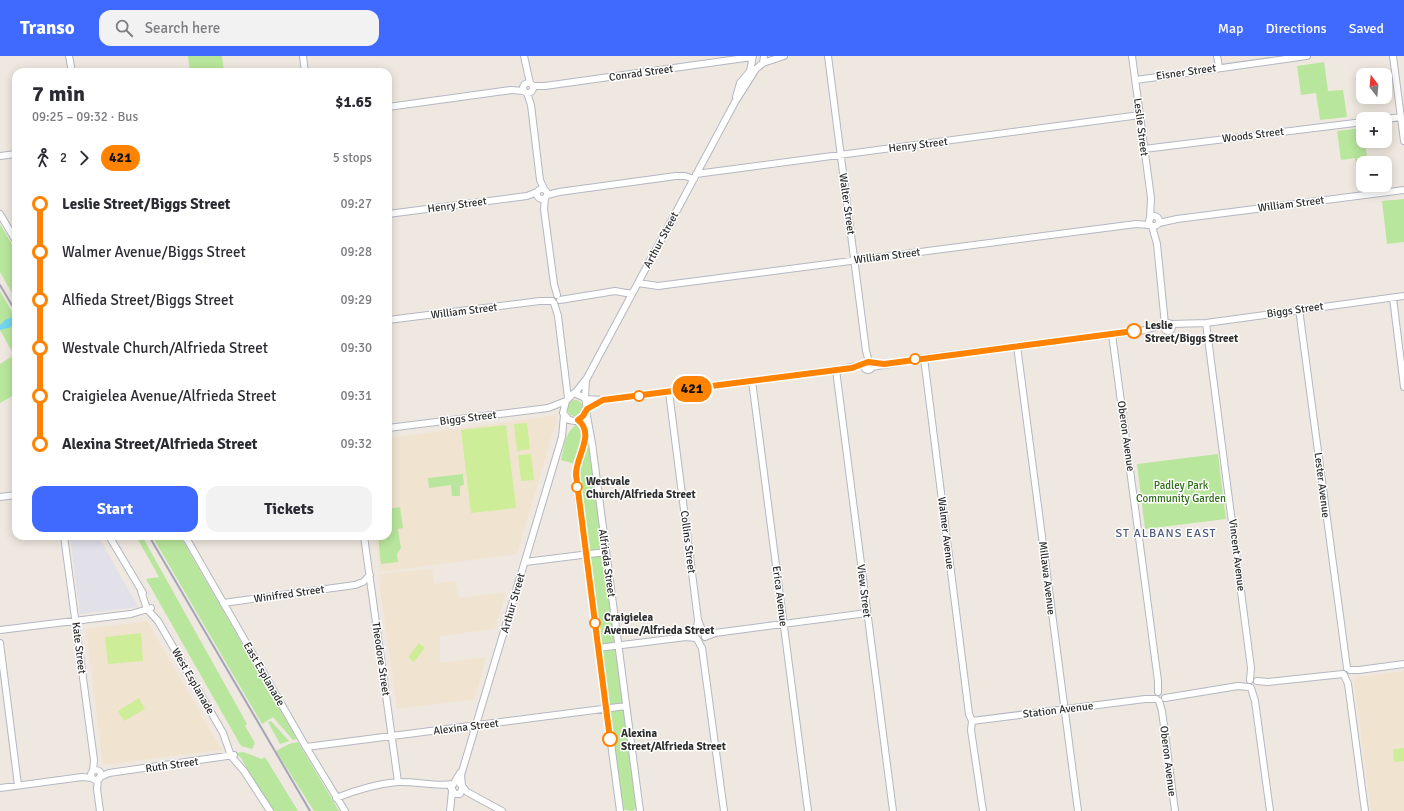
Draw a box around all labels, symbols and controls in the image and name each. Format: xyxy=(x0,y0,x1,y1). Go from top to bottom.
search box xyxy=(99,10,379,46)
text: Transo xyxy=(20,16,75,40)
icon: search xyxy=(113,17,135,39)
text: Search here xyxy=(145,19,220,37)
text: Map xyxy=(1218,20,1244,37)
text: Directions xyxy=(1266,20,1327,37)
text: Saved xyxy=(1349,20,1384,37)
street label: Eisner Street xyxy=(1155,61,1217,83)
street label: Conrad Street xyxy=(608,62,674,84)
north arrow xyxy=(1356,68,1392,104)
map controls xyxy=(1356,68,1392,192)
text: 7 min xyxy=(32,80,85,107)
text: $1.65 xyxy=(335,93,372,111)
street label: Leslie Street xyxy=(1131,97,1151,157)
text: 09:25 – 09:32 · Bus xyxy=(32,109,138,125)
button: + xyxy=(1356,112,1392,148)
street label: Woods Street xyxy=(1221,125,1285,145)
street label: Henry Street xyxy=(888,135,948,155)
icon: walk xyxy=(32,147,54,169)
icon: forward xyxy=(73,147,95,169)
text: 421 xyxy=(109,149,132,166)
text: 2 xyxy=(60,150,67,166)
text: 5 stops xyxy=(333,150,372,166)
button: − xyxy=(1356,156,1392,192)
street label: Walter Street xyxy=(836,172,858,236)
street label: William Street xyxy=(1257,193,1325,215)
street label: Henry Street xyxy=(427,194,488,216)
text: Leslie Street/Biggs Street xyxy=(62,195,230,213)
text: 09:27 xyxy=(340,196,372,212)
street label: Arthur Street xyxy=(641,209,681,270)
text: Walmer Avenue/Biggs Street xyxy=(62,243,246,261)
text: 09:28 xyxy=(340,244,372,260)
street label: William Street xyxy=(853,245,921,267)
text: Alfieda Street/Biggs Street xyxy=(62,291,234,309)
text: 09:29 xyxy=(340,292,372,308)
street label: William Street xyxy=(430,300,498,322)
street label: Biggs Street xyxy=(1266,300,1324,320)
place label: Leslie Street/Biggs Street xyxy=(1145,319,1238,345)
marker: Leslie Street/Biggs Street xyxy=(1126,323,1142,339)
text: Westvale Church/Alfrieda Street xyxy=(62,339,268,357)
text: 09:30 xyxy=(340,340,372,356)
unlabelled marker xyxy=(909,353,921,365)
line badge: 421 xyxy=(669,376,715,402)
text: 421 xyxy=(681,380,703,397)
text: Craigielea Avenue/Alfrieda Street xyxy=(62,387,276,405)
text: 09:31 xyxy=(340,388,372,404)
unlabelled marker xyxy=(633,390,645,402)
street label: Oberon Avenue xyxy=(1115,400,1137,472)
street label: Biggs Street xyxy=(439,408,497,428)
text: Alexina Street/Alfrieda Street xyxy=(62,435,257,453)
text: 09:32 xyxy=(340,436,372,452)
street label: Lester Avenue xyxy=(1312,451,1332,519)
place label: Westvale Church/Alfrieda Street xyxy=(586,475,696,501)
park label: Padley Park Community Garden xyxy=(1136,479,1226,505)
marker: Westvale Church/Alfrieda Street xyxy=(571,481,583,493)
button: Start xyxy=(32,486,198,532)
button: Tickets xyxy=(206,486,372,532)
street label: Walmer Avenue xyxy=(935,496,957,570)
street label: Collins Street xyxy=(678,510,698,574)
street label: Vincent Avenue xyxy=(1226,518,1248,592)
district label: ST ALBANS EAST xyxy=(1116,526,1216,541)
street label: Alfrieda Street xyxy=(596,528,618,598)
street label: Millawa Avenue xyxy=(1036,541,1058,615)
street label: View Street xyxy=(854,564,874,619)
street label: Erica Avenue xyxy=(770,565,790,627)
street label: Arthur Street xyxy=(498,571,528,635)
street label: Winifred Street xyxy=(253,583,325,605)
place label: Craigielea Avenue/Alfrieda Street xyxy=(604,611,714,637)
marker: Craigielea Avenue/Alfrieda Street xyxy=(589,617,601,629)
street label: Kate Street xyxy=(69,621,89,675)
street label: Theodore Street xyxy=(369,621,393,697)
street label: East Esplanade xyxy=(241,640,287,708)
street label: West Esplanade xyxy=(169,646,217,716)
street label: Station Avenue xyxy=(1022,699,1094,721)
street label: Alexina Street xyxy=(432,717,500,737)
street label: Oberon Avenue xyxy=(1157,725,1179,797)
place label: Alexina Street/Alfrieda Street xyxy=(621,727,726,753)
marker: Alexina Street/Alfrieda Street xyxy=(602,731,618,747)
street label: Ruth Street xyxy=(145,755,199,775)

